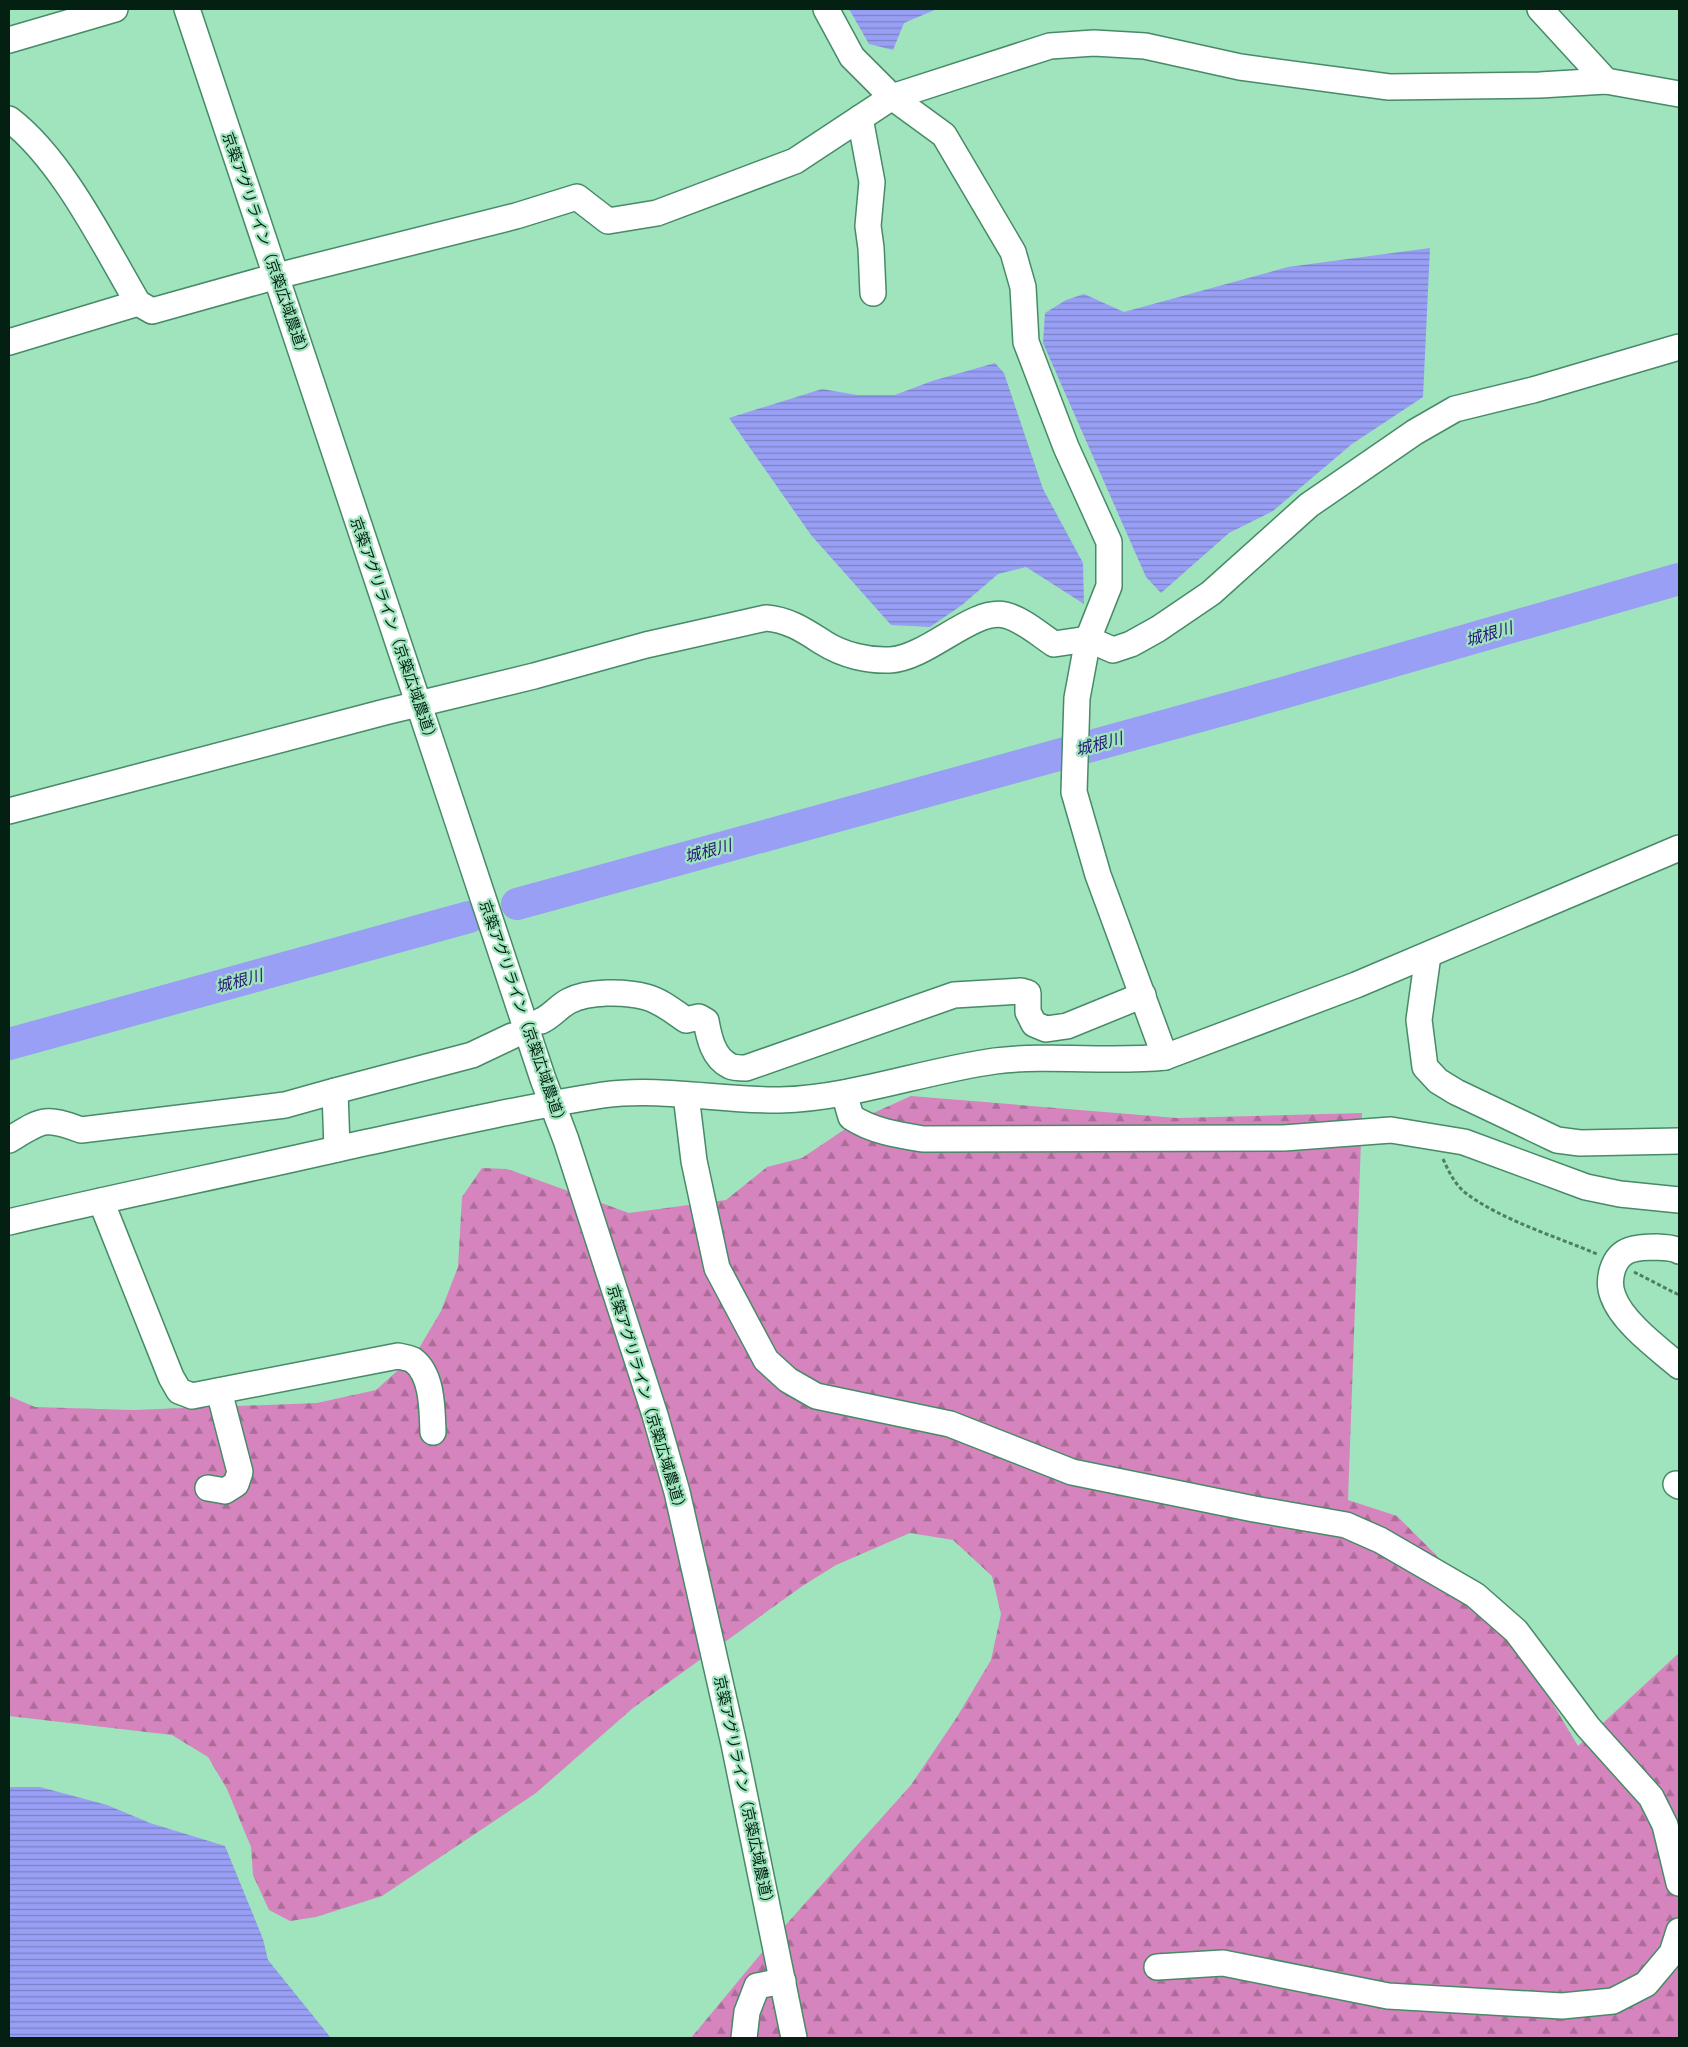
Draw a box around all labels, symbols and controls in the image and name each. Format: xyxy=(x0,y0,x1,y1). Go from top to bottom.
street label: 京築アグリライン（京築広域農道） xyxy=(219,130,313,362)
street label: 京築アグリライン（京築広域農道） xyxy=(347,515,441,747)
water label: 城根川 xyxy=(1463,618,1517,650)
water label: 城根川 xyxy=(1073,728,1127,759)
water label: 城根川 xyxy=(682,835,736,866)
street label: 京築アグリライン（京築広域農道） xyxy=(476,898,570,1130)
water label: 城根川 xyxy=(213,965,267,996)
street label: 京築アグリライン（京築広域農道） xyxy=(603,1283,691,1517)
street label: 京築アグリライン（京築広域農道） xyxy=(710,1674,778,1912)

